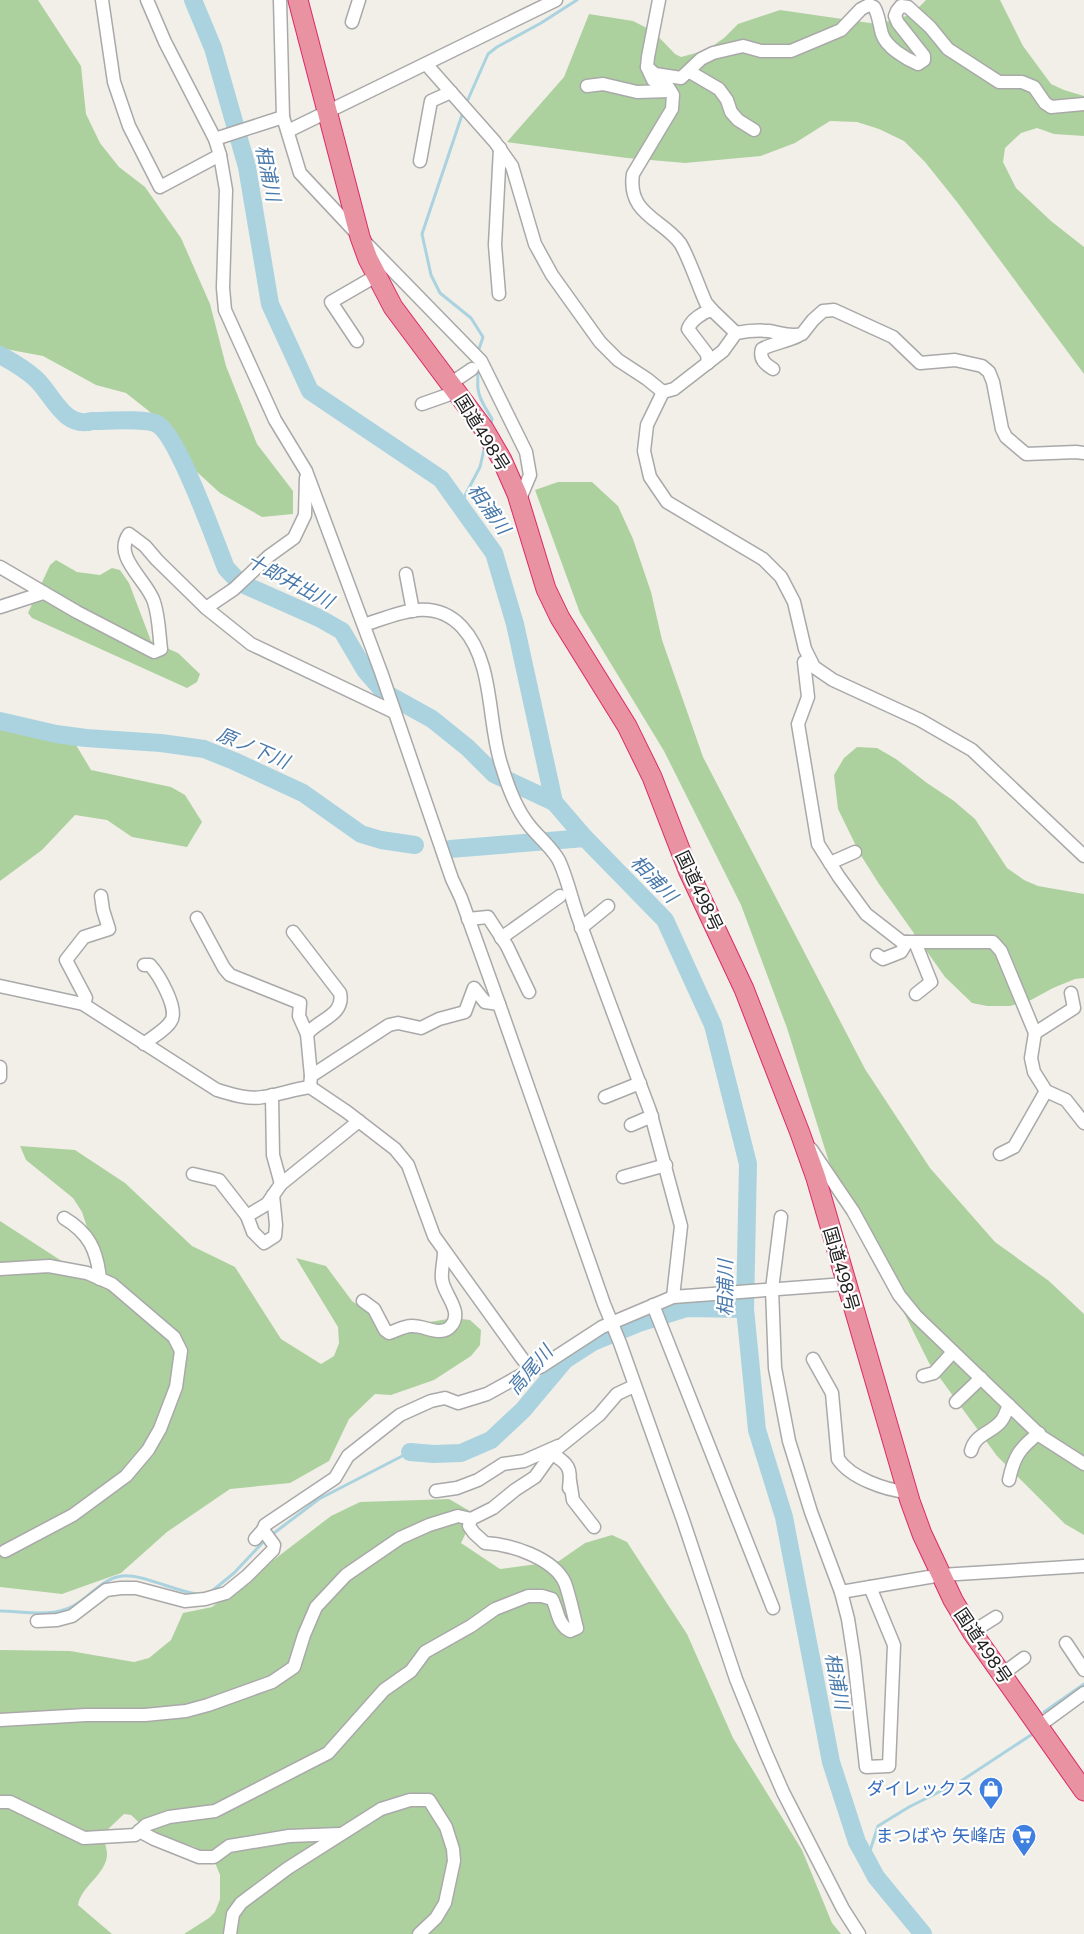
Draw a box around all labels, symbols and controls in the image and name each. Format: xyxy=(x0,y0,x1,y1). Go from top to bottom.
water label: 相浦川 xyxy=(251,143,286,205)
street label: 国道498号 xyxy=(450,391,514,475)
water label: 相浦川 xyxy=(463,479,516,540)
water label: 十郎井出川 xyxy=(243,549,339,614)
water label: 原ノ下川 xyxy=(214,723,294,774)
street label: 国道498号 xyxy=(671,847,727,935)
water label: 相浦川 xyxy=(626,851,683,909)
street label: 国道498号 xyxy=(819,1224,863,1314)
water label: 相浦川 xyxy=(714,1258,737,1317)
water label: 高尾川 xyxy=(503,1339,559,1399)
street label: 国道498号 xyxy=(950,1604,1016,1688)
water label: 相浦川 xyxy=(820,1651,854,1713)
shop icon: ダイレックス xyxy=(978,1776,1004,1810)
place label: ダイレックス xyxy=(867,1778,974,1800)
supermarket icon: まつばや 矢峰店 xyxy=(1011,1823,1037,1857)
place label: まつばや 矢峰店 xyxy=(876,1825,1006,1847)

